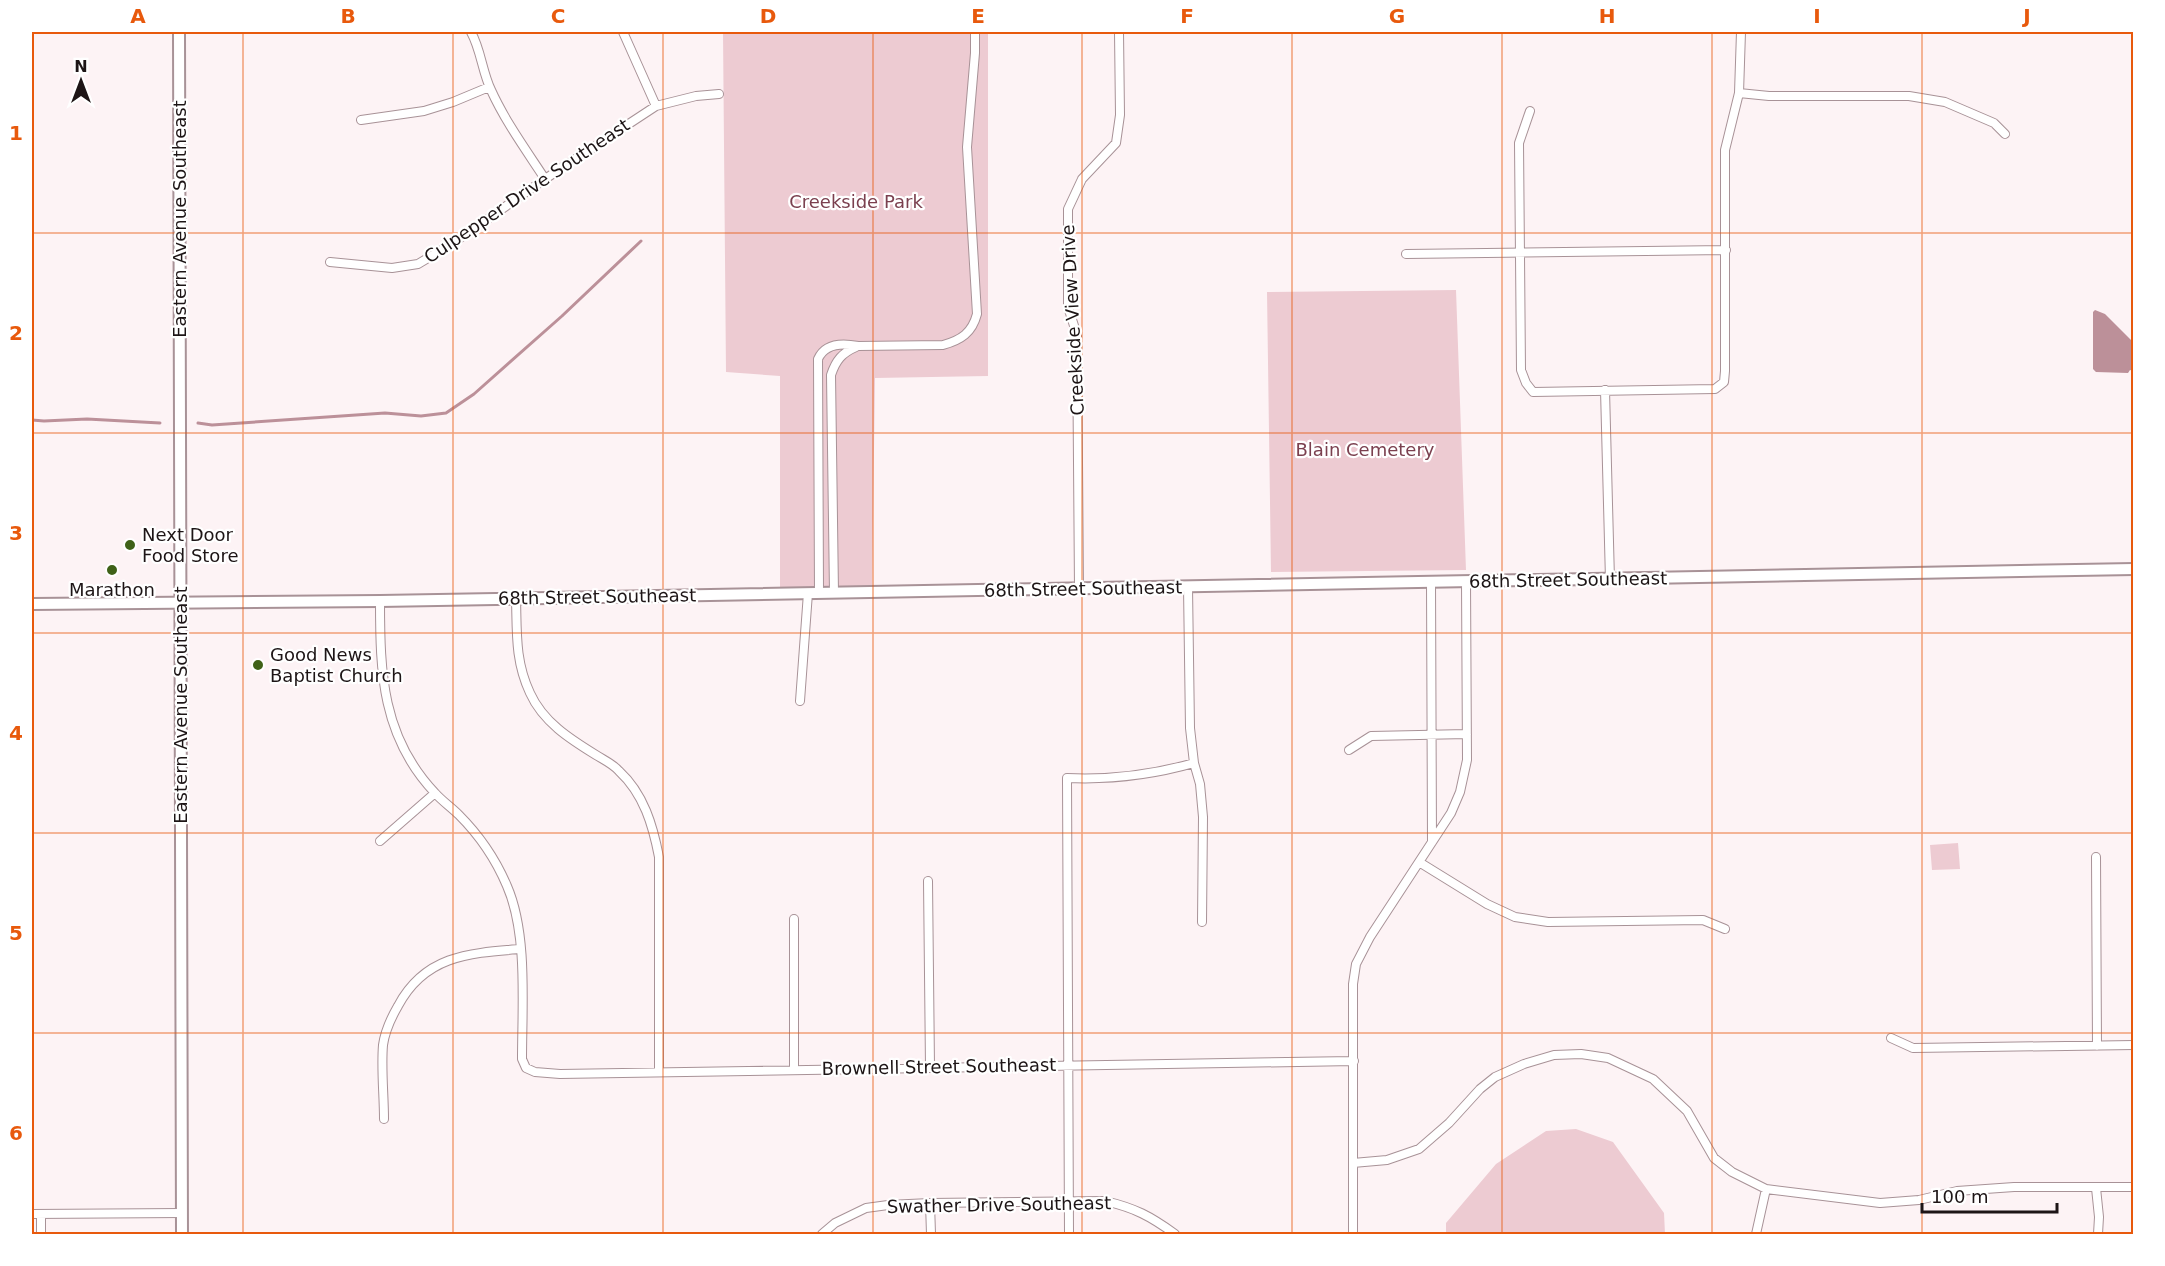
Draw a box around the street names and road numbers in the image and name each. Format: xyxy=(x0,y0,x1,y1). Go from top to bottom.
street label: Eastern Avenue Southeast xyxy=(169,100,190,338)
street label: Culpepper Drive Southeast xyxy=(420,114,633,267)
street label: Creekside View Drive xyxy=(1057,224,1088,416)
street label: 68th Street Southeast xyxy=(1469,567,1667,592)
street label: 68th Street Southeast xyxy=(984,576,1182,601)
street label: 68th Street Southeast xyxy=(498,584,696,609)
street label: Eastern Avenue Southeast xyxy=(170,586,191,824)
street label: Brownell Street Southeast xyxy=(822,1054,1056,1079)
street label: Swather Drive Southeast xyxy=(887,1192,1111,1217)

